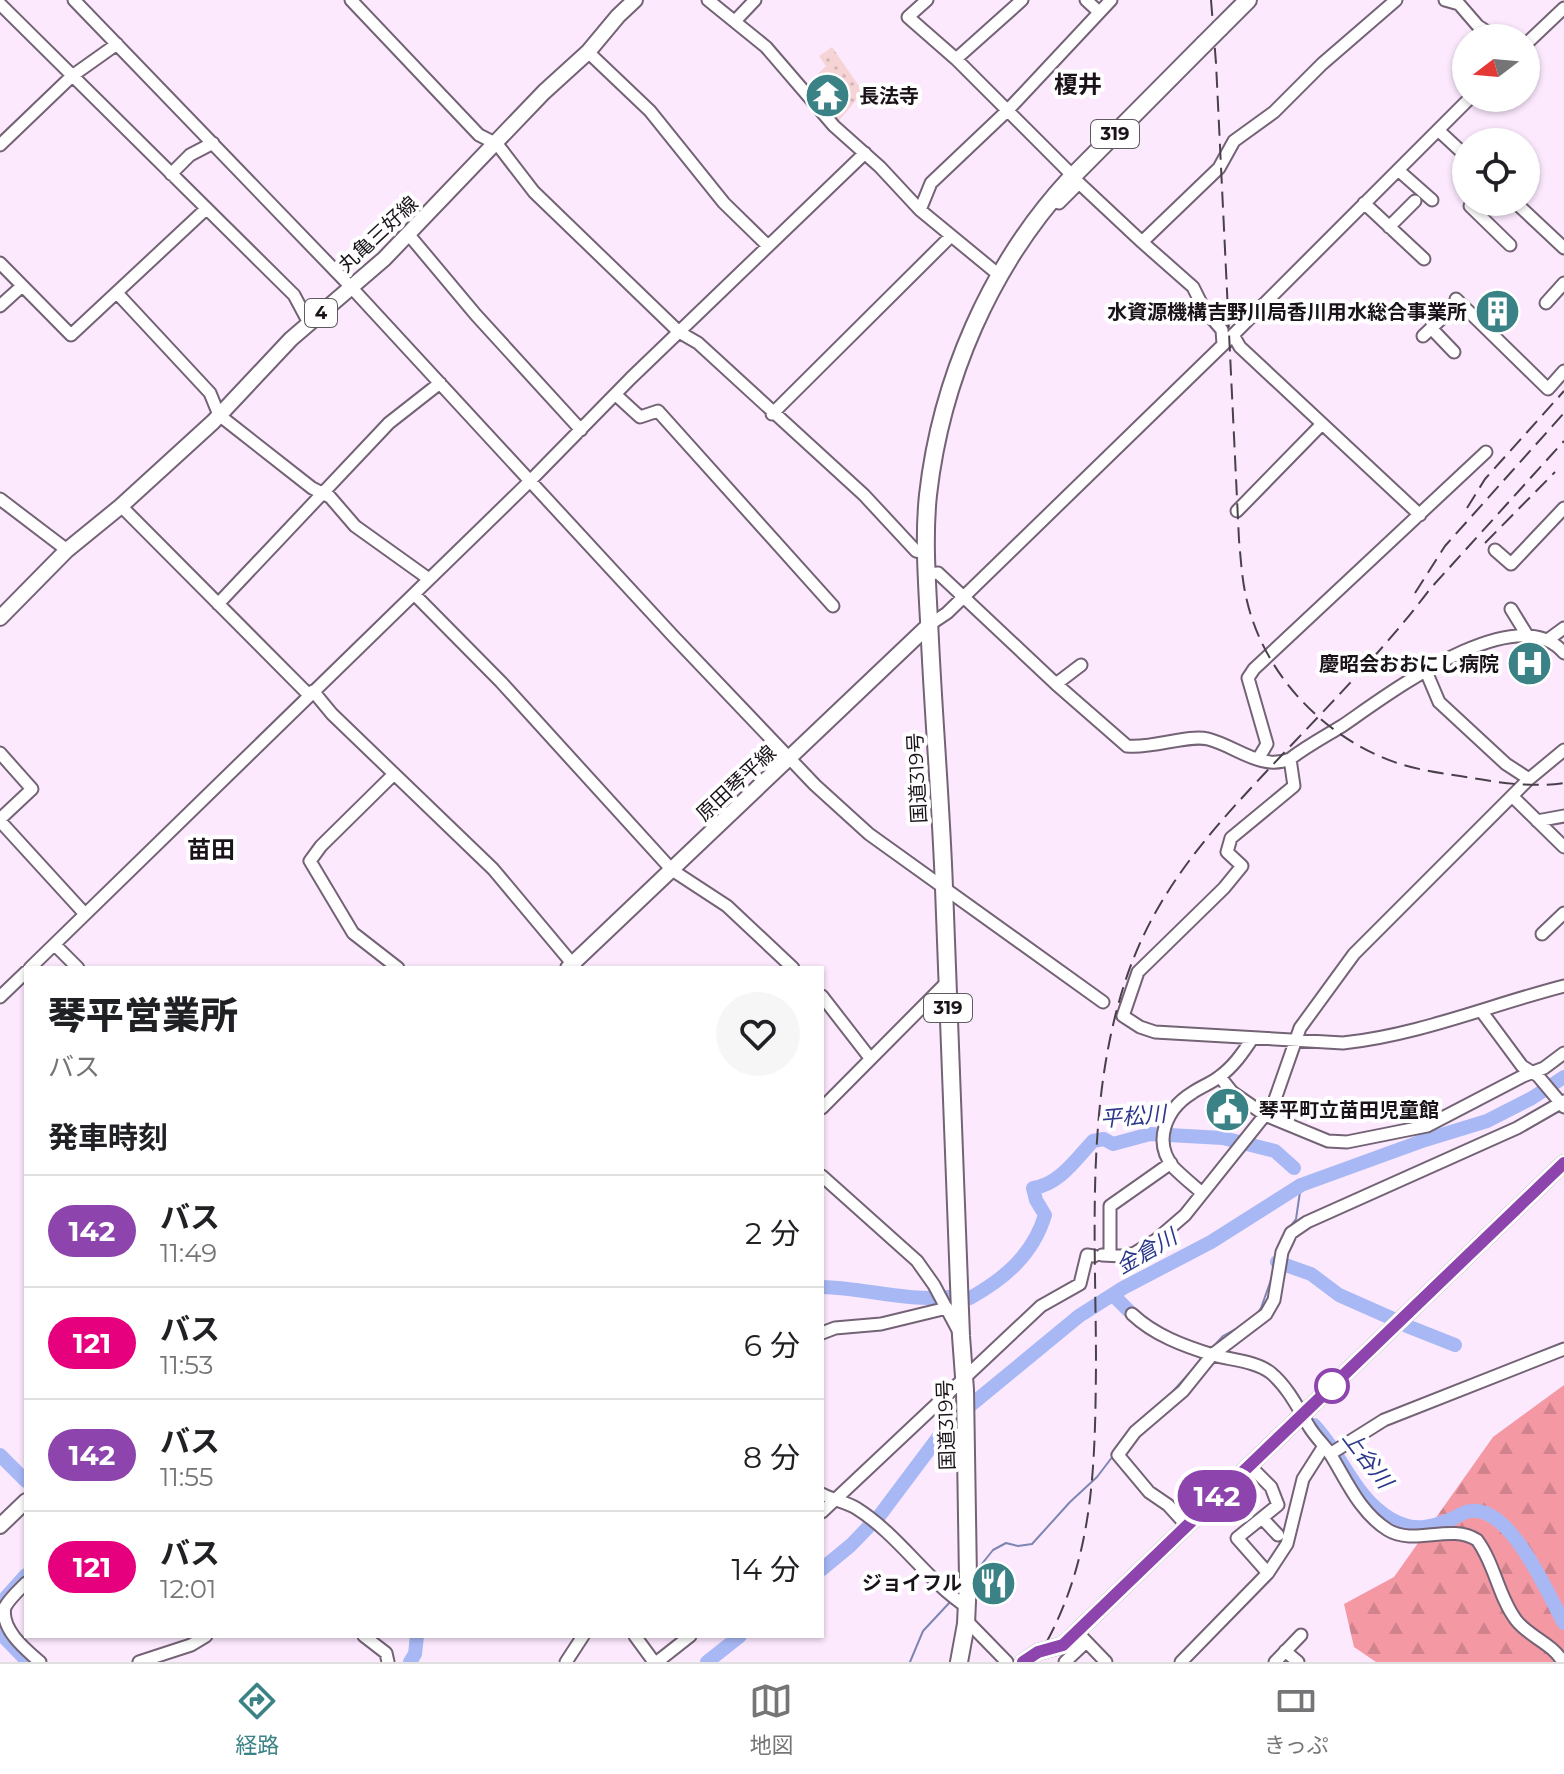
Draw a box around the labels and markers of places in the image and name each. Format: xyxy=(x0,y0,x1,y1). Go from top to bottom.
temple icon: 長法寺 xyxy=(804,72,852,120)
place label: 長法寺 xyxy=(859,84,919,108)
building icon: 水資源機構吉野川局香川用水総合事業所 xyxy=(1474,288,1522,336)
place label: 水資源機構吉野川局香川用水総合事業所 xyxy=(1107,300,1467,324)
hospital icon: 慶昭会おおにし病院 xyxy=(1506,640,1554,688)
place label: 慶昭会おおにし病院 xyxy=(1319,652,1499,676)
public building icon: 琴平町立苗田児童館 xyxy=(1204,1086,1252,1134)
place label: 琴平町立苗田児童館 xyxy=(1259,1098,1439,1122)
unlabelled marker xyxy=(1315,1369,1349,1403)
restaurant icon: ジョイフル xyxy=(969,1559,1017,1607)
place label: ジョイフル xyxy=(862,1571,962,1595)

